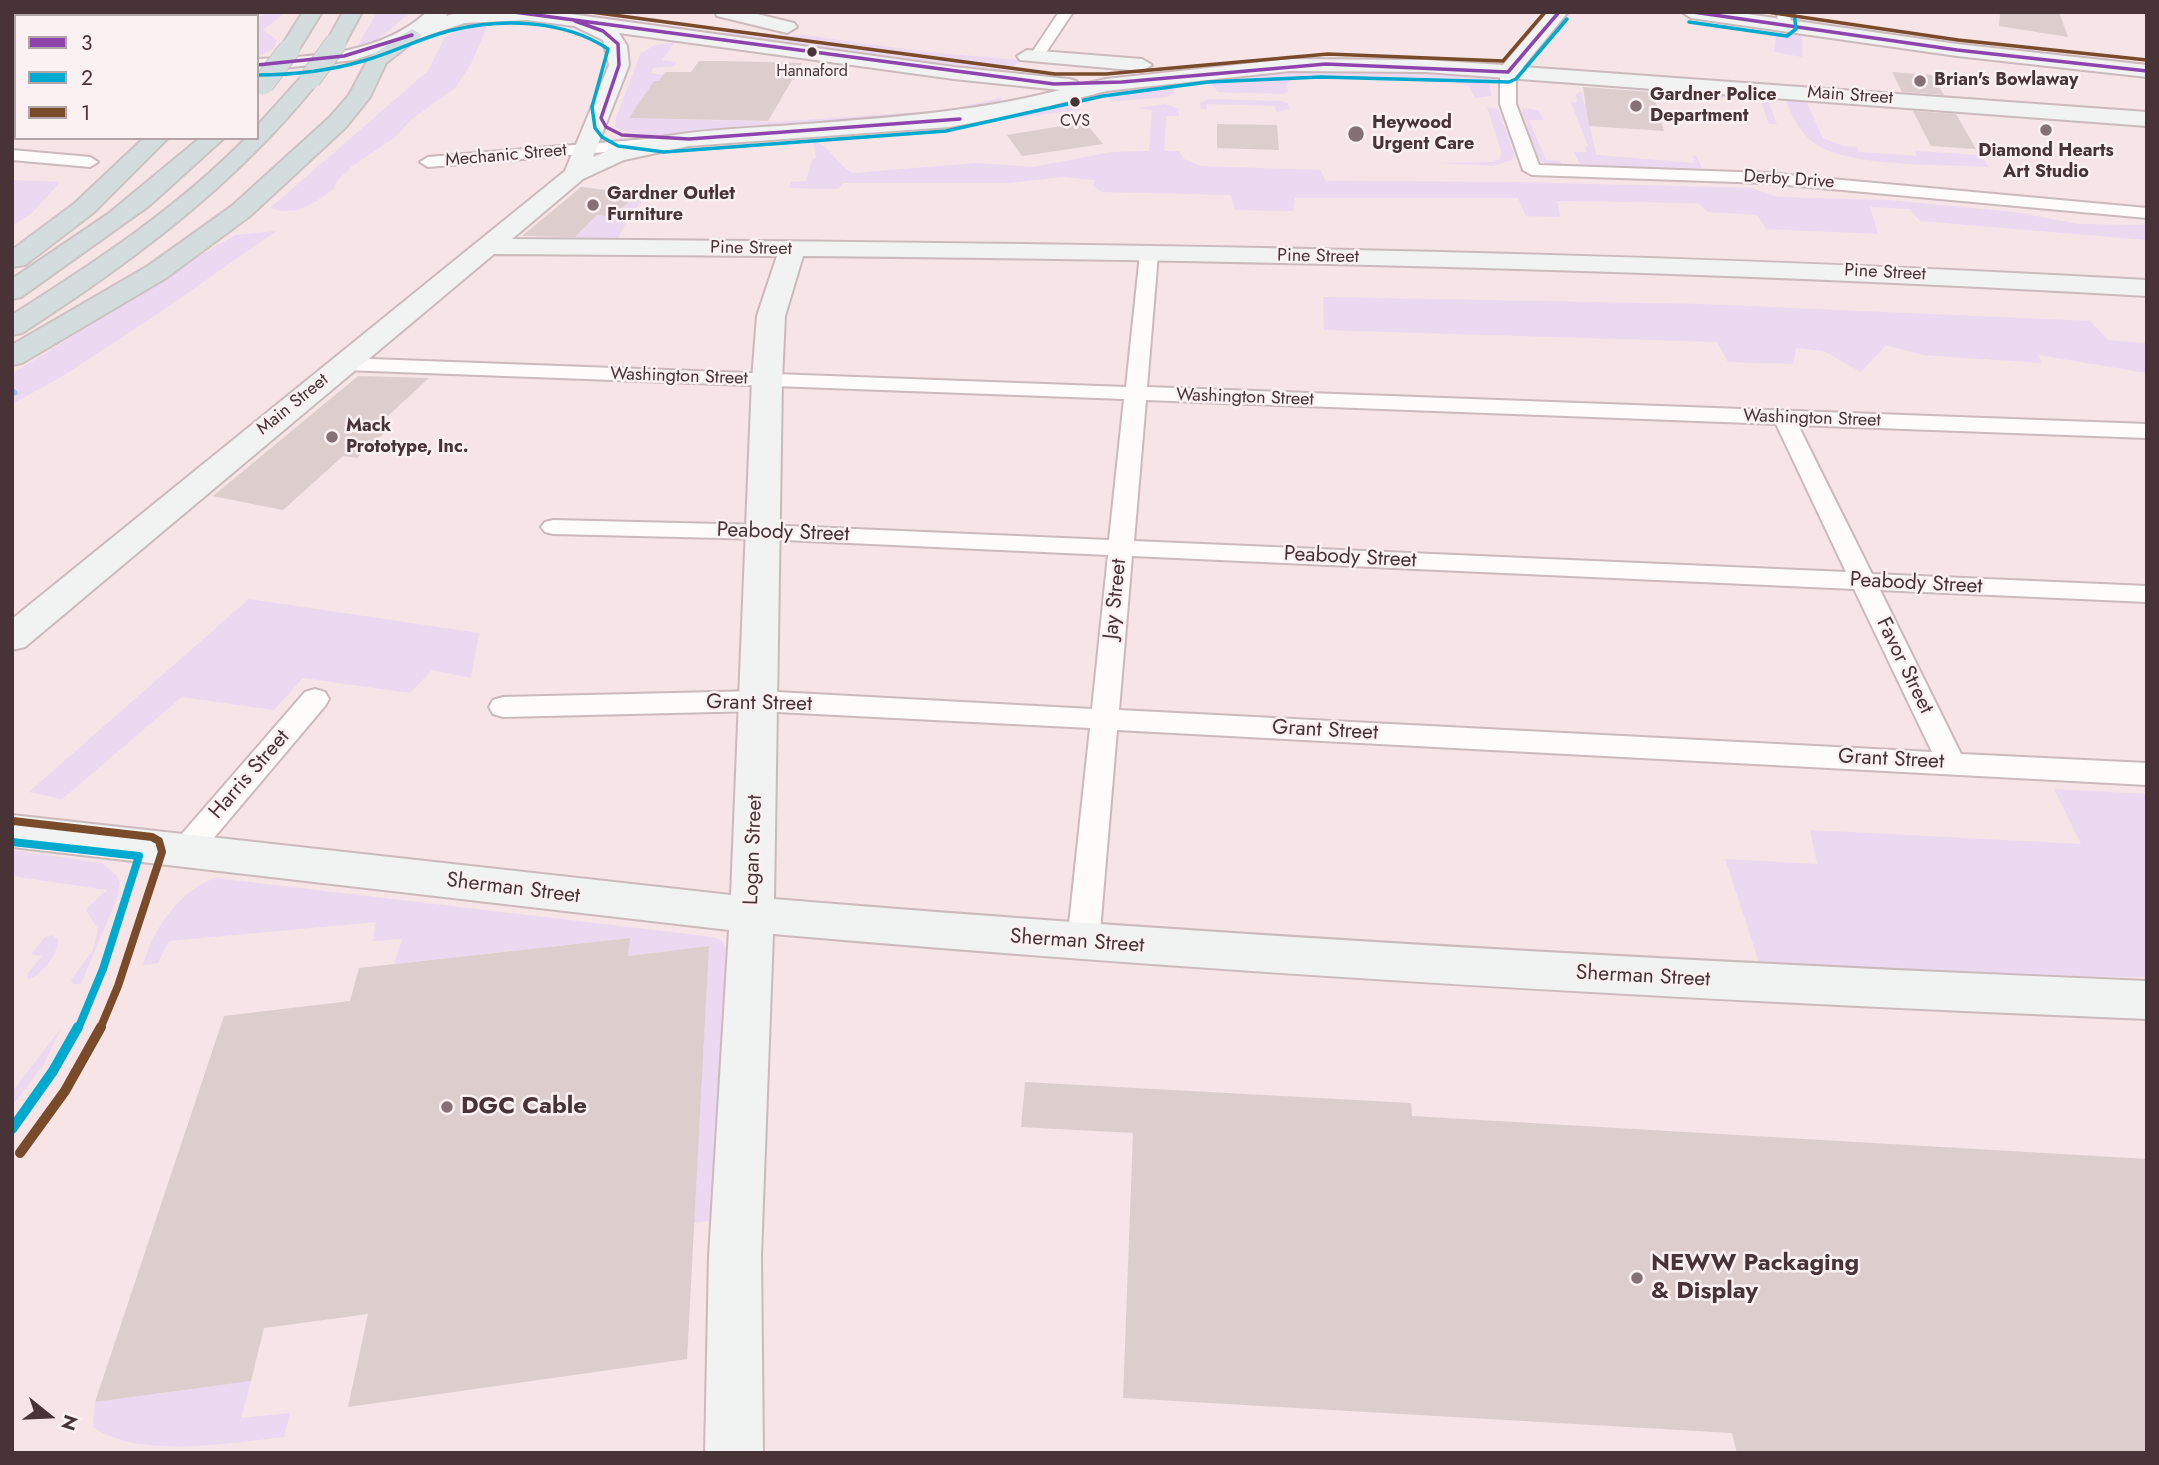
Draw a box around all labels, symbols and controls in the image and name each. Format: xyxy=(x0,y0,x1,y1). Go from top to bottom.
legend xyxy=(14,14,259,140)
text: 3 xyxy=(81,28,92,58)
marker: Hannaford xyxy=(805,45,819,59)
place label: Hannaford xyxy=(776,62,848,82)
text: 2 xyxy=(81,63,93,93)
place label: Brian's Bowlaway xyxy=(1934,70,2078,92)
marker: Brian's Bowlaway xyxy=(1912,73,1928,89)
street label: Main Street xyxy=(1806,82,1894,110)
place label: Gardner Police Department xyxy=(1650,85,1777,128)
marker: CVS xyxy=(1068,95,1082,109)
text: 1 xyxy=(81,98,90,128)
marker: Gardner Police Department xyxy=(1628,98,1644,114)
place label: CVS xyxy=(1060,112,1090,132)
place label: Heywood Urgent Care xyxy=(1372,113,1474,156)
marker: Diamond Hearts Art Studio xyxy=(2038,122,2054,138)
marker: Heywood Urgent Care xyxy=(1346,124,1366,144)
street label: Mechanic Street xyxy=(444,140,568,172)
place label: Diamond Hearts Art Studio xyxy=(1978,141,2114,184)
street label: Derby Drive xyxy=(1743,166,1835,194)
place label: Gardner Outlet Furniture xyxy=(607,184,735,227)
marker: Gardner Outlet Furniture xyxy=(585,197,601,213)
street label: Pine Street xyxy=(710,237,792,261)
street label: Pine Street xyxy=(1277,245,1359,269)
street label: Pine Street xyxy=(1844,260,1926,286)
street label: Washington Street xyxy=(610,364,748,390)
street label: Main Street xyxy=(253,370,333,440)
street label: Washington Street xyxy=(1176,385,1314,411)
street label: Washington Street xyxy=(1743,406,1881,432)
place label: Mack Prototype, Inc. xyxy=(346,416,469,458)
marker: Mack Prototype, Inc. xyxy=(324,429,340,445)
street label: Peabody Street xyxy=(716,518,850,548)
street label: Peabody Street xyxy=(1283,542,1417,574)
street label: Jay Street xyxy=(1099,558,1133,640)
street label: Peabody Street xyxy=(1849,568,1983,600)
street label: Favor Street xyxy=(1870,614,1938,718)
street label: Grant Street xyxy=(706,690,812,718)
street label: Grant Street xyxy=(1271,716,1379,746)
street label: Harris Street xyxy=(204,725,296,825)
street label: Grant Street xyxy=(1837,745,1945,775)
street label: Logan Street xyxy=(739,794,769,906)
street label: Sherman Street xyxy=(445,868,581,910)
street label: Sherman Street xyxy=(1009,925,1145,959)
street label: Sherman Street xyxy=(1575,961,1711,993)
place label: DGC Cable xyxy=(461,1093,587,1121)
marker: DGC Cable xyxy=(439,1099,455,1115)
place label: NEWW Packaging & Display xyxy=(1651,1250,1859,1306)
marker: NEWW Packaging & Display xyxy=(1629,1270,1645,1286)
north arrow xyxy=(14,1381,84,1451)
text: N xyxy=(54,1411,85,1434)

